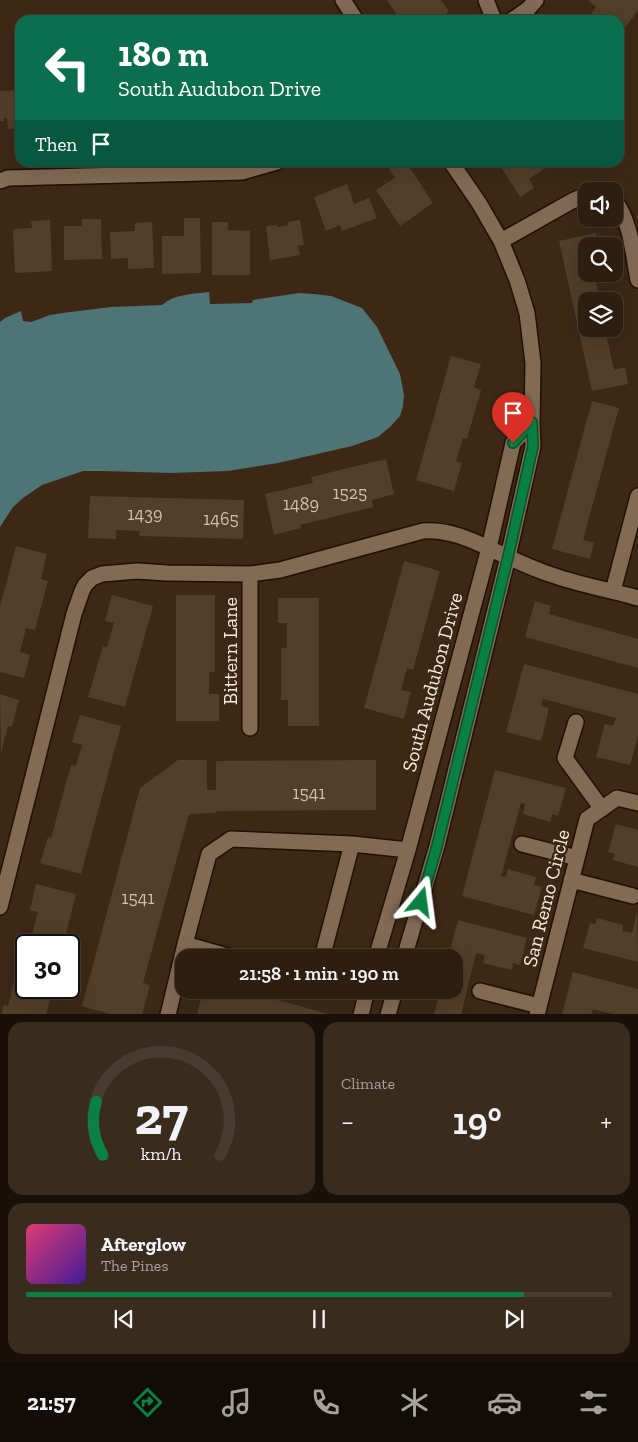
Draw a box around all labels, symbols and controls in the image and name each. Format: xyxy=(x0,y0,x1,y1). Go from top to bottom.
text: 180 m xyxy=(118,33,208,75)
icon: left xyxy=(35,35,100,100)
text: South Audubon Drive xyxy=(118,75,321,102)
icon: arrive xyxy=(87,130,115,158)
text: Then xyxy=(35,133,77,156)
map controls xyxy=(578,182,623,337)
button: sound xyxy=(578,182,623,227)
button: search xyxy=(578,237,623,282)
button: layers xyxy=(578,292,623,337)
pin xyxy=(492,392,534,443)
icon: arrive xyxy=(499,399,527,427)
house number: 1525 xyxy=(333,482,367,504)
house number: 1489 xyxy=(283,493,319,515)
house number: 1439 xyxy=(128,503,163,525)
house number: 1465 xyxy=(203,508,239,530)
street label: South Audubon Drive xyxy=(397,590,467,774)
street label: Bittern Lane xyxy=(218,597,242,705)
house number: 1541 xyxy=(293,782,325,804)
street label: San Remo Circle xyxy=(517,827,575,969)
position arrow xyxy=(394,875,446,927)
house number: 1541 xyxy=(122,887,154,909)
speed limit sign: 30 xyxy=(15,934,80,999)
text: 21:58 · 1 min · 190 m xyxy=(239,962,399,985)
text: Climate xyxy=(341,1074,395,1093)
text: 27 xyxy=(135,1085,189,1147)
text: 19° xyxy=(453,1098,502,1144)
text: − xyxy=(341,1105,354,1138)
text: + xyxy=(600,1105,612,1138)
text: km/h xyxy=(141,1143,182,1165)
text: Afterglow xyxy=(101,1233,186,1256)
text: The Pines xyxy=(101,1256,168,1275)
icon: previous xyxy=(110,1305,138,1333)
icon: pause xyxy=(305,1305,333,1333)
icon: next xyxy=(500,1305,528,1333)
icon: directions xyxy=(130,1385,165,1420)
icon: music xyxy=(219,1385,254,1420)
icon: phone xyxy=(308,1385,343,1420)
icon: climate xyxy=(397,1385,432,1420)
icon: car xyxy=(487,1385,522,1420)
icon: filters xyxy=(576,1385,611,1420)
text: 21:57 xyxy=(27,1389,76,1416)

